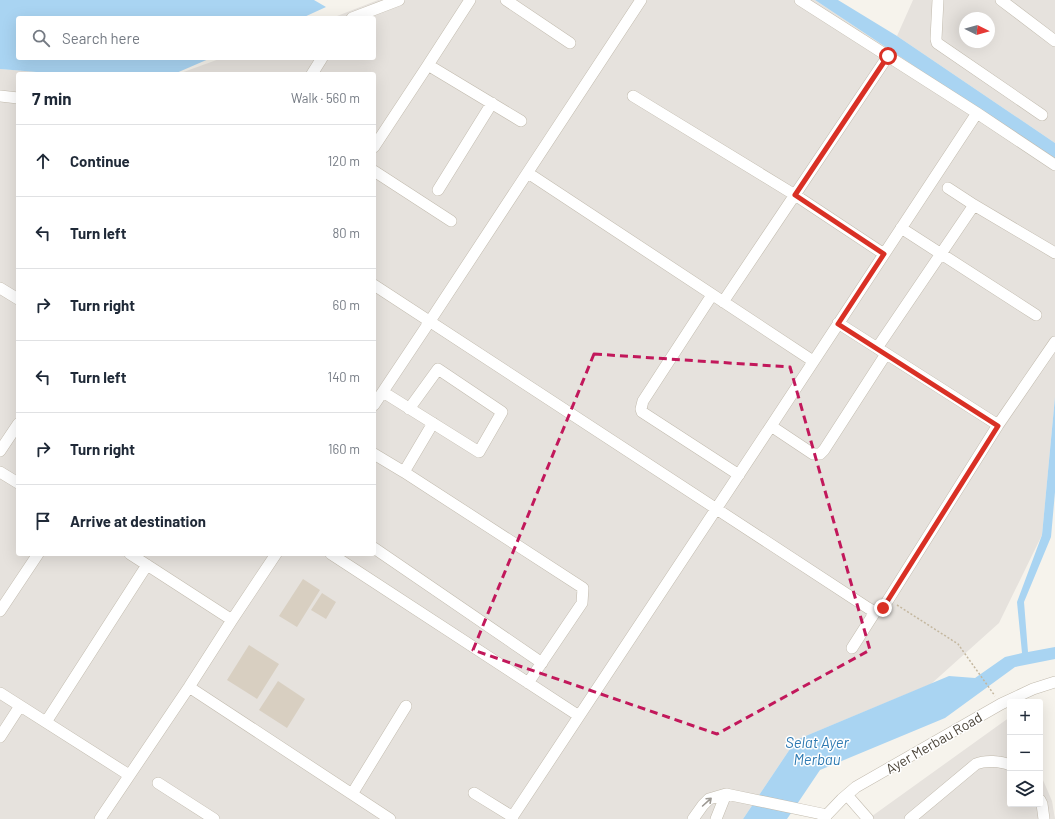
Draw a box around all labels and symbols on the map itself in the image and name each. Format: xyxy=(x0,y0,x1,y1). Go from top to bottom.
north arrow xyxy=(959,12,995,48)
route start xyxy=(879,47,897,65)
route end xyxy=(874,599,892,617)
street label: Ayer Merbau Road xyxy=(883,708,985,777)
water label: Selat Ayer Merbau xyxy=(785,733,850,768)
one-way arrow xyxy=(701,798,712,807)

